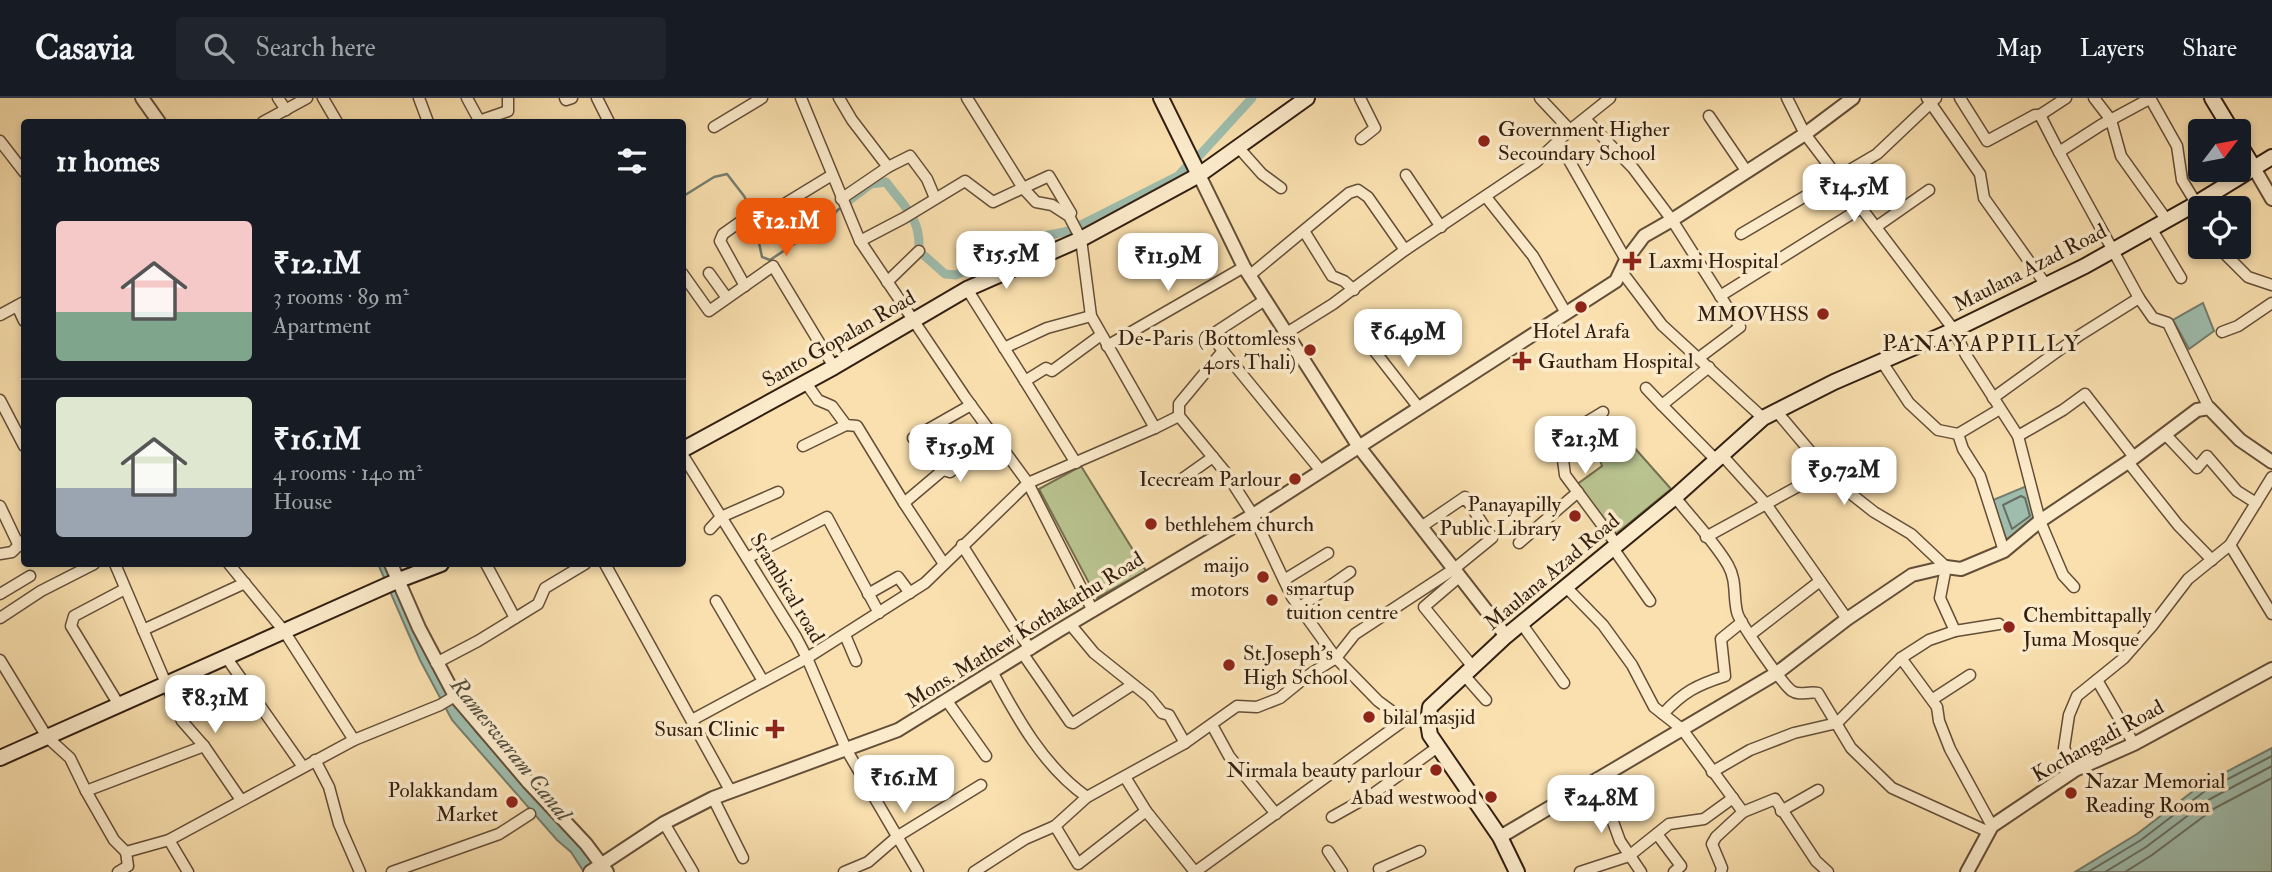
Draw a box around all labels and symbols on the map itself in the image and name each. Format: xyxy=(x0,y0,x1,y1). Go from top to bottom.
place label: Government Higher Secoundary School xyxy=(1498,116,1670,167)
north arrow xyxy=(2188,119,2250,182)
marker: Government Higher Secoundary School xyxy=(1476,133,1492,149)
pin: ₹14.5M xyxy=(1797,164,1911,224)
pin: ₹12.1M xyxy=(729,198,843,258)
street label: Maulana Azad Road xyxy=(1949,217,2112,318)
pin: ₹15.5M xyxy=(949,232,1063,291)
pin: ₹11.9M xyxy=(1111,234,1225,293)
place label: Laxmi Hospital xyxy=(1648,248,1779,275)
marker: Laxmi Hospital xyxy=(1622,251,1642,271)
street label: Santo Gopalan Road xyxy=(758,284,921,394)
marker: Hotel Arafa xyxy=(1573,299,1589,315)
place label: MMOVHSS xyxy=(1697,301,1809,328)
marker: MMOVHSS xyxy=(1815,306,1831,322)
pin: ₹6.49M xyxy=(1351,310,1465,369)
place label: Hotel Arafa xyxy=(1532,318,1630,345)
place label: De-Paris (Bottomless 40rs Thali) xyxy=(1118,325,1296,376)
district label: PANAYAPPILLY xyxy=(1882,329,2082,358)
marker: De-Paris (Bottomless 40rs Thali) xyxy=(1302,342,1318,358)
place label: Gautham Hospital xyxy=(1538,348,1694,375)
marker: Gautham Hospital xyxy=(1512,351,1532,371)
pin: ₹21.3M xyxy=(1528,416,1642,476)
pin: ₹15.9M xyxy=(903,424,1017,484)
pin: ₹9.72M xyxy=(1787,448,1901,507)
place label: Icecream Parlour xyxy=(1139,466,1281,493)
marker: Icecream Parlour xyxy=(1287,471,1303,487)
place label: Panayapilly Public Library xyxy=(1440,491,1562,542)
street label: Maulana Azad Road xyxy=(1479,507,1626,636)
marker: Panayapilly Public Library xyxy=(1567,508,1583,524)
place label: bethlehem church xyxy=(1165,511,1314,538)
marker: bethlehem church xyxy=(1143,516,1159,532)
street label: Srambical road xyxy=(744,528,831,649)
street label: Mons. Mathew Kothakathu Road xyxy=(901,545,1150,714)
place label: maijo motors xyxy=(1191,552,1249,603)
marker: maijo motors xyxy=(1255,569,1271,585)
place label: smartup tuition centre xyxy=(1286,575,1398,626)
marker: smartup tuition centre xyxy=(1264,592,1280,608)
place label: Chembittapally Juma Mosque xyxy=(2022,602,2152,653)
marker: Chembittapally Juma Mosque xyxy=(2001,619,2017,635)
place label: St.Joseph's High School xyxy=(1243,640,1349,691)
marker: St.Joseph's High School xyxy=(1221,657,1237,673)
water label: Rameswaram Canal xyxy=(443,670,579,828)
pin: ₹8.31M xyxy=(158,676,272,735)
street label: Kochangadi Road xyxy=(2027,693,2169,788)
place label: bilal masjid xyxy=(1383,704,1476,731)
marker: bilal masjid xyxy=(1361,709,1377,725)
place label: Susan Clinic xyxy=(654,716,760,743)
marker: Susan Clinic xyxy=(765,719,785,739)
pin: ₹16.1M xyxy=(847,756,961,815)
place label: Nirmala beauty parlour xyxy=(1227,757,1422,784)
marker: Nirmala beauty parlour xyxy=(1428,762,1444,778)
place label: Nazar Memorial Reading Room xyxy=(2085,768,2226,819)
pin: ₹24.8M xyxy=(1544,776,1658,835)
place label: Polakkandam Market xyxy=(388,777,498,828)
place label: Abad westwood xyxy=(1350,784,1478,811)
marker: Nazar Memorial Reading Room xyxy=(2063,785,2079,801)
marker: Abad westwood xyxy=(1483,789,1499,805)
marker: Polakkandam Market xyxy=(504,794,520,810)

